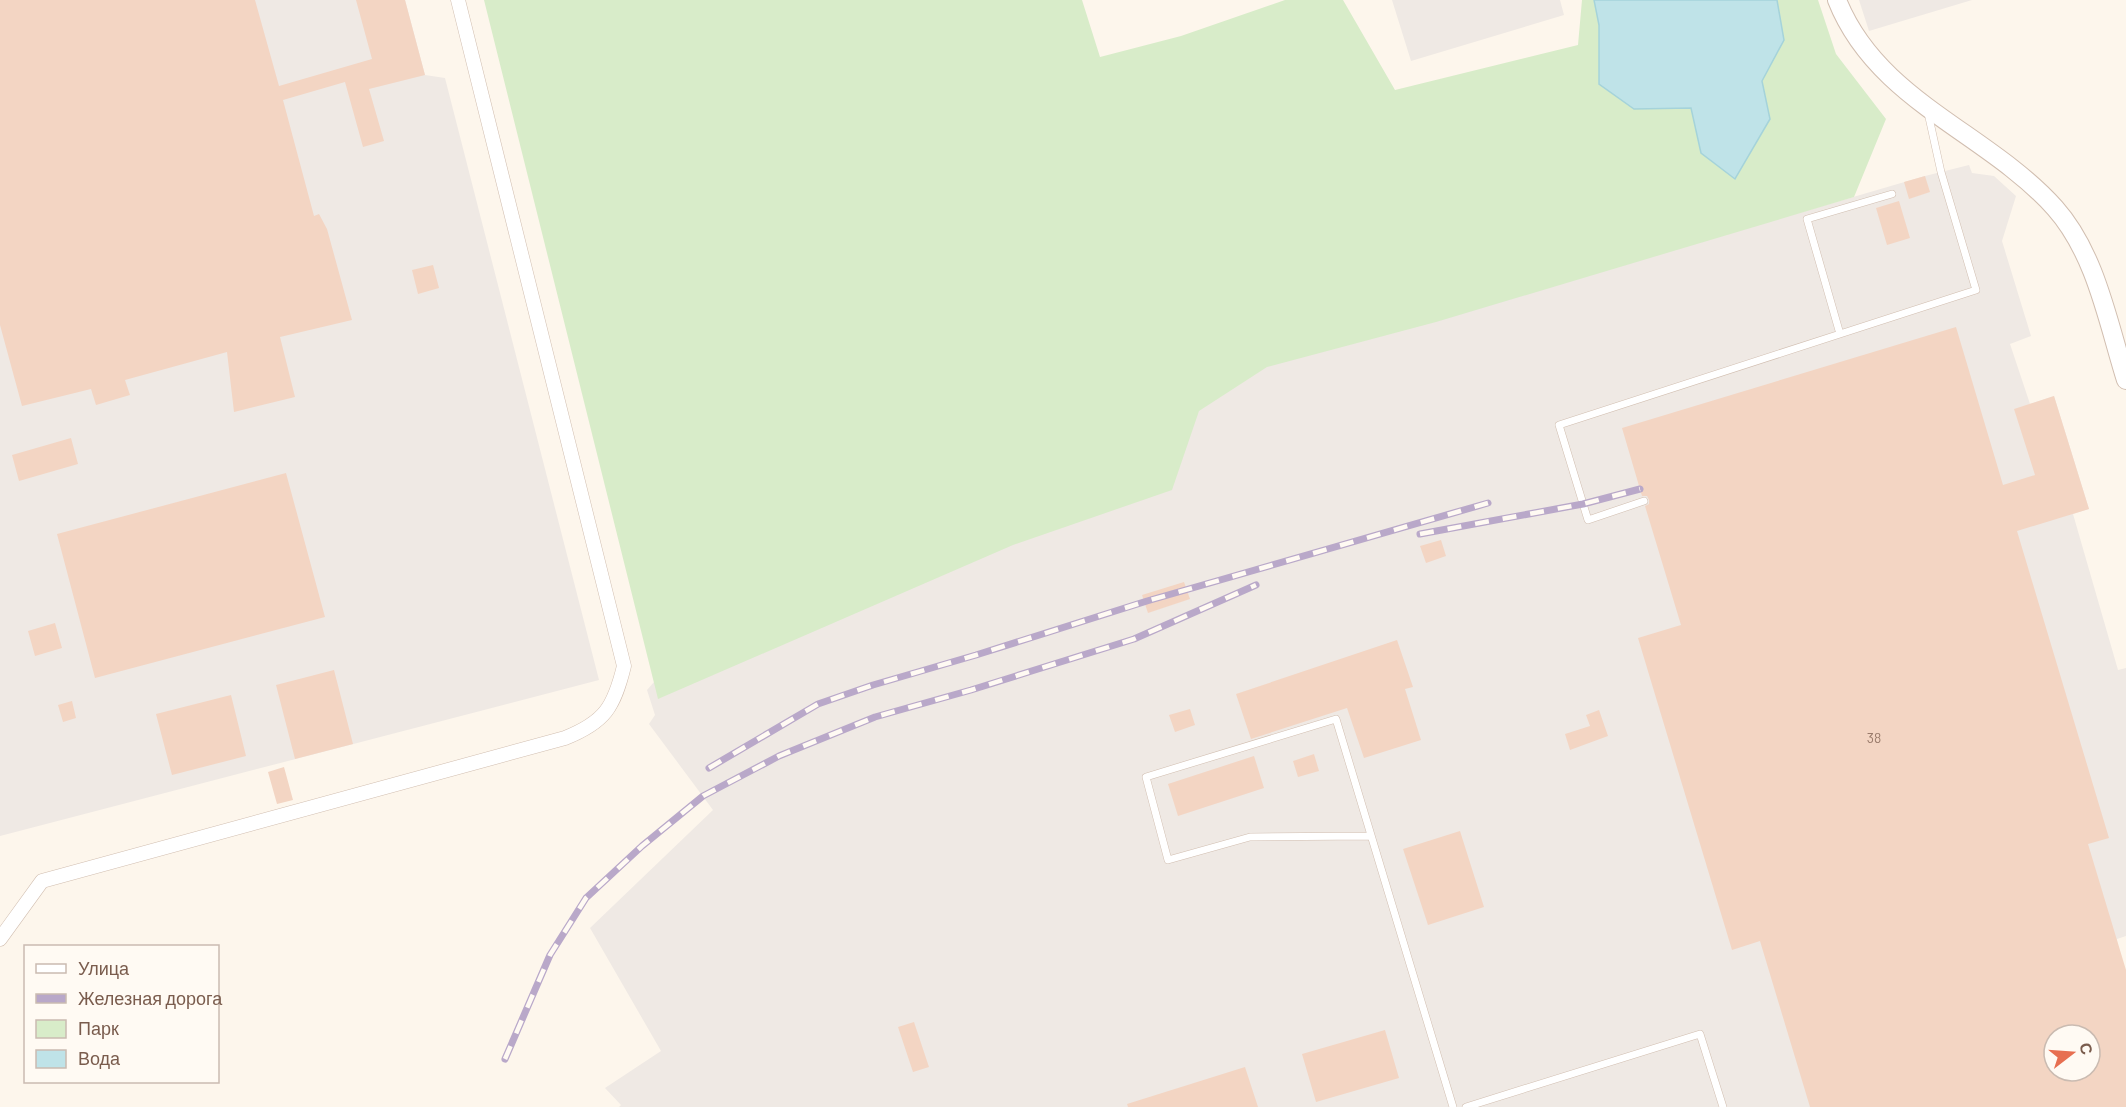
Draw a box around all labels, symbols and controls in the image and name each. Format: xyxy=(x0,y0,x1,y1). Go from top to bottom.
house number: 38 xyxy=(1867,729,1881,746)
legend xyxy=(24,945,219,1083)
text: Улица xyxy=(78,957,130,979)
text: Железная дорога xyxy=(78,987,223,1009)
text: Парк xyxy=(78,1017,119,1039)
north arrow xyxy=(2042,1023,2102,1083)
text: С xyxy=(2076,1040,2098,1057)
text: Вода xyxy=(78,1047,121,1069)

